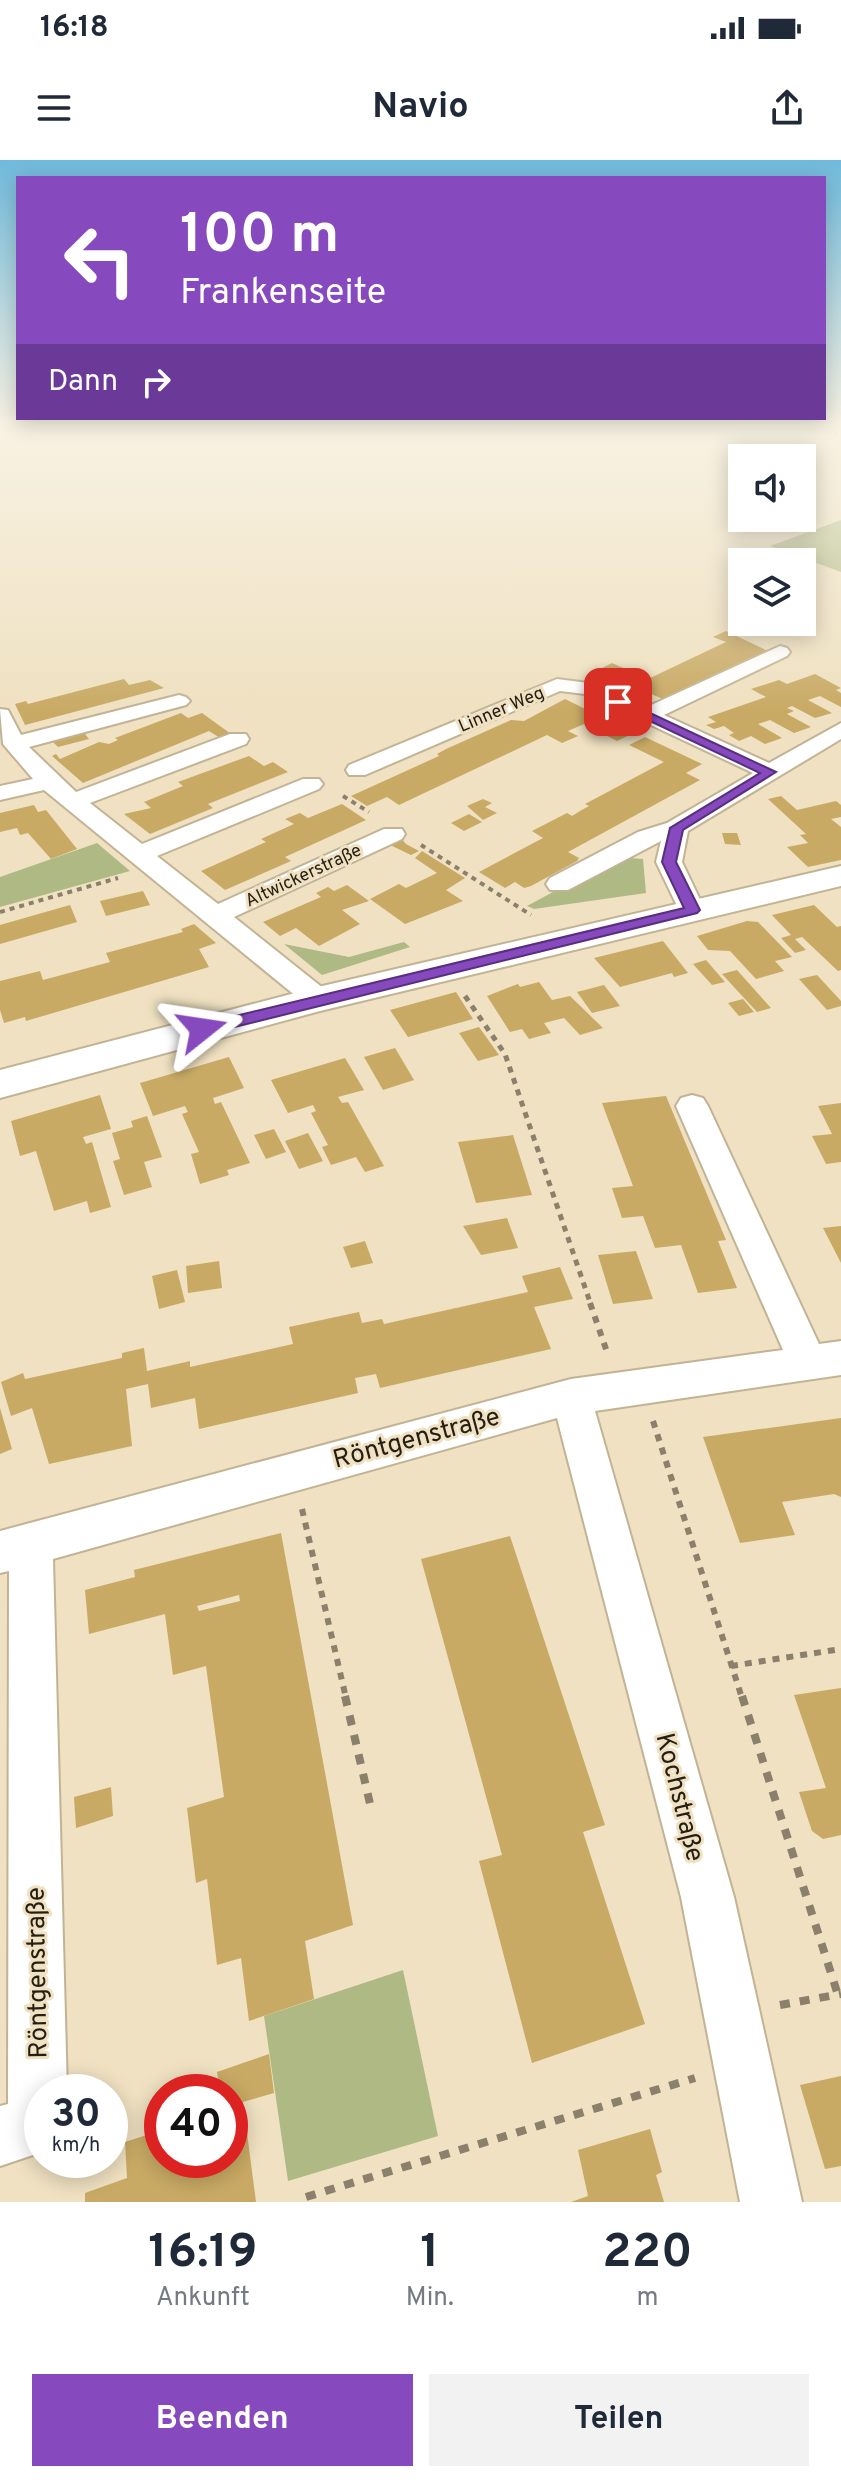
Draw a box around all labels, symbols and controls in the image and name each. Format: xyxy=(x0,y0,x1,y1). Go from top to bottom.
text: 16:18 xyxy=(40,10,109,47)
text: Navio xyxy=(372,85,469,131)
icon: menu xyxy=(32,86,76,130)
icon: share xyxy=(765,86,809,130)
text: 100 m xyxy=(180,202,339,272)
icon: left xyxy=(48,208,152,312)
text: Frankenseite xyxy=(180,271,386,317)
icon: right xyxy=(134,360,178,404)
text: Dann xyxy=(48,364,118,401)
map controls xyxy=(728,444,816,636)
button: sound xyxy=(728,444,816,532)
button: layers xyxy=(728,548,816,636)
pin xyxy=(584,668,652,736)
icon: arrive xyxy=(596,680,640,724)
street label: Linner Weg xyxy=(455,682,548,739)
street label: Altwickerstraße xyxy=(242,839,365,913)
position arrow xyxy=(160,987,244,1071)
street label: Röntgenstraße xyxy=(330,1401,504,1478)
street label: Kochstraße xyxy=(647,1730,710,1865)
street label: Röntgenstraße xyxy=(21,1887,56,2059)
speed limit sign: 40 xyxy=(144,2074,248,2178)
text: 30 xyxy=(51,2091,101,2141)
text: km/h xyxy=(52,2133,100,2159)
text: 16:19 xyxy=(148,2224,257,2284)
text: 1 xyxy=(420,2224,439,2284)
text: 220 xyxy=(602,2224,693,2284)
text: Ankunft xyxy=(156,2282,250,2315)
text: Min. xyxy=(406,2282,454,2315)
text: m xyxy=(636,2282,658,2315)
button: Beenden xyxy=(32,2374,413,2466)
button: Teilen xyxy=(429,2374,809,2466)

